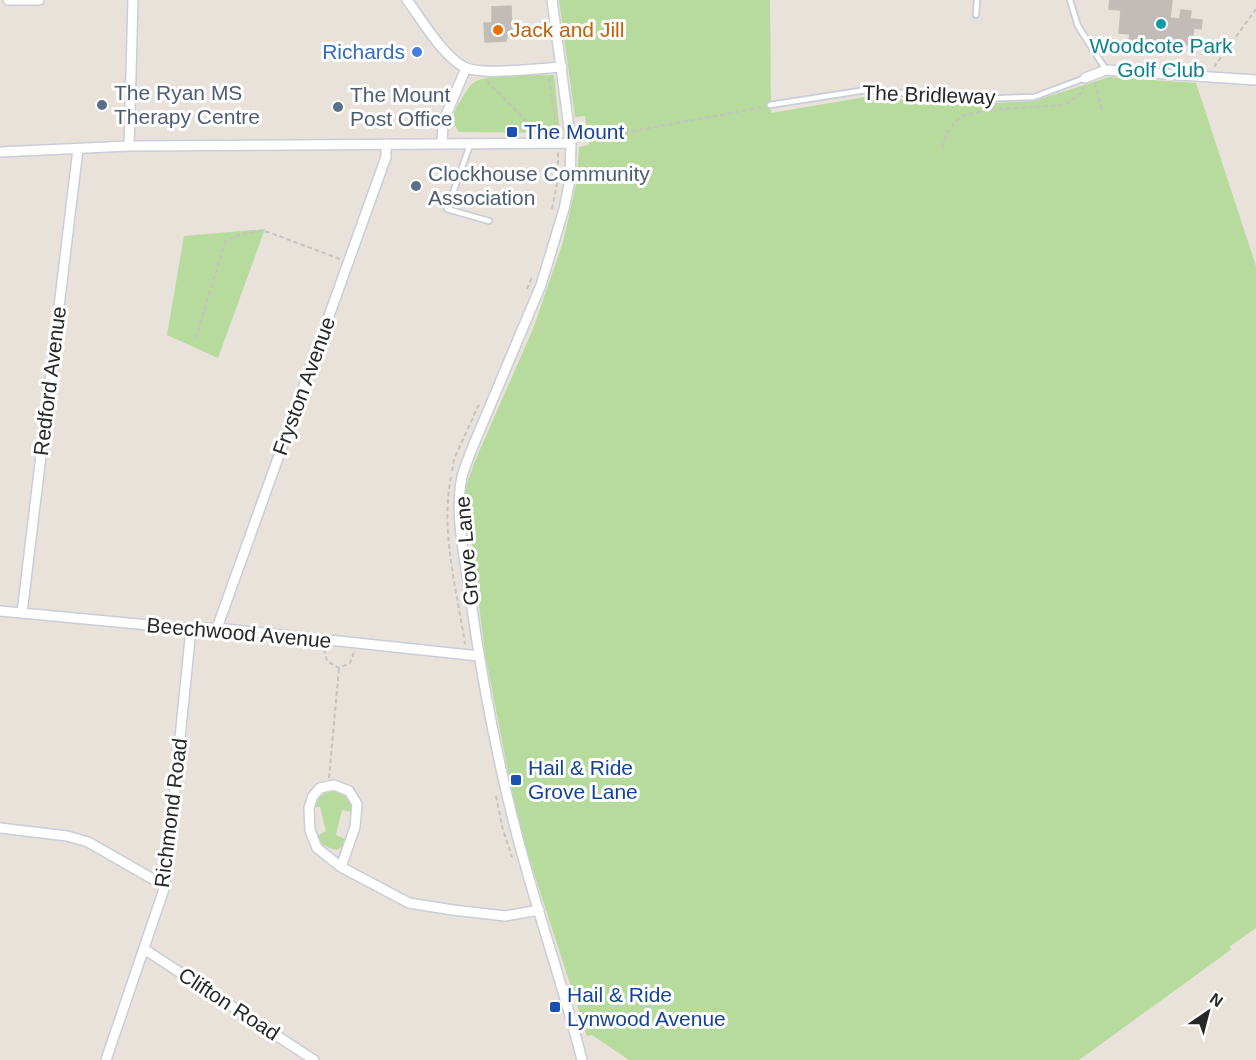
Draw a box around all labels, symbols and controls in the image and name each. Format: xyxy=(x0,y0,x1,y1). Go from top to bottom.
marker: Woodcote Park Golf Club xyxy=(1154,17,1168,31)
place label: Jack and Jill xyxy=(510,18,624,41)
marker: Jack and Jill xyxy=(491,23,505,37)
place label: Woodcote Park Golf Club xyxy=(1089,34,1233,81)
place label: Richards xyxy=(322,40,405,63)
marker: Richards xyxy=(410,45,424,59)
place label: The Ryan MS Therapy Centre xyxy=(114,81,260,128)
street label: The Bridleway xyxy=(862,81,996,108)
place label: The Mount Post Office xyxy=(350,83,452,130)
marker: The Ryan MS Therapy Centre xyxy=(95,98,109,112)
marker: The Mount Post Office xyxy=(331,100,345,114)
place label: The Mount xyxy=(524,120,625,143)
marker: The Mount xyxy=(505,125,519,139)
place label: Clockhouse Community Association xyxy=(428,162,650,209)
marker: Clockhouse Community Association xyxy=(409,179,423,193)
street label: Redford Avenue xyxy=(29,305,70,457)
street label: Fryston Avenue xyxy=(268,314,339,458)
street label: Grove Lane xyxy=(450,495,483,607)
street label: Beechwood Avenue xyxy=(146,613,332,652)
street label: Richmond Road xyxy=(150,737,191,889)
place label: Hail & Ride Grove Lane xyxy=(528,756,638,803)
marker: Hail & Ride Grove Lane xyxy=(509,773,523,787)
street label: Clifton Road xyxy=(175,962,284,1045)
north arrow xyxy=(1178,982,1238,1042)
place label: Hail & Ride Lynwood Avenue xyxy=(567,983,726,1030)
text: N xyxy=(1207,990,1226,1010)
marker: Hail & Ride Lynwood Avenue xyxy=(548,1000,562,1014)

